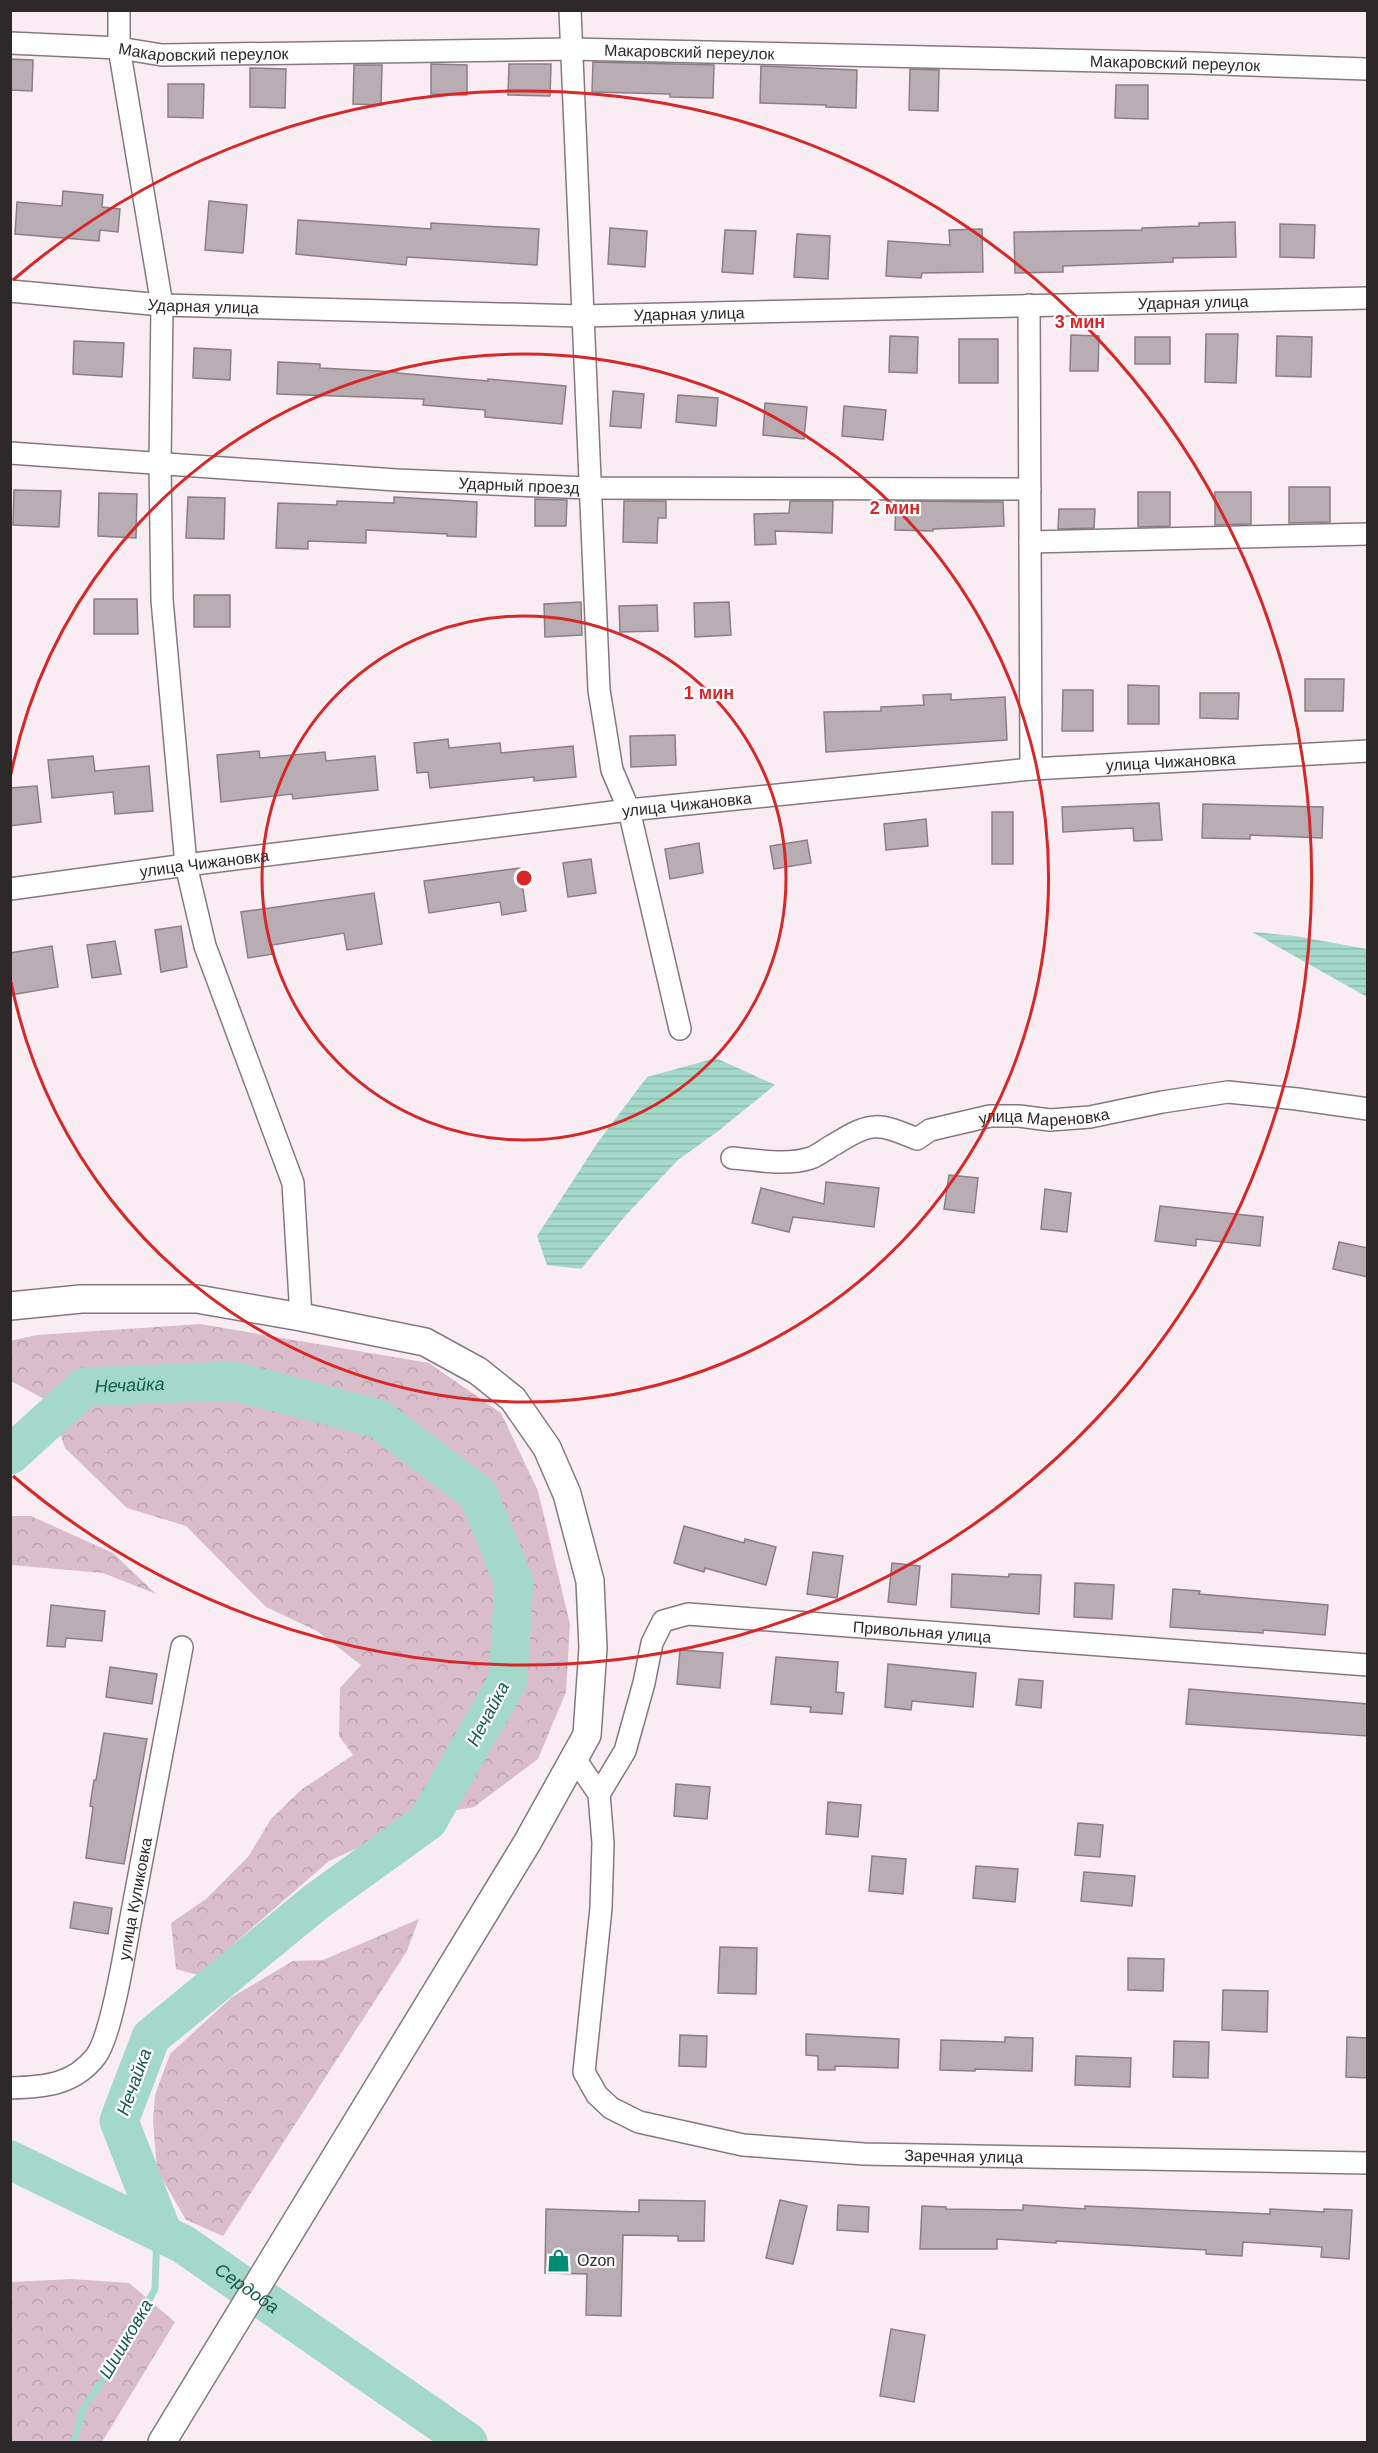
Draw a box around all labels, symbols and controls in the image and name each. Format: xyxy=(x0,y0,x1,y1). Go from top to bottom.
street label: Макаровский переулок xyxy=(117,40,290,64)
street label: Макаровский переулок xyxy=(604,41,776,62)
street label: Макаровский переулок xyxy=(1090,52,1262,74)
street label: Ударная улица xyxy=(1137,292,1249,312)
street label: Ударная улица xyxy=(147,295,259,316)
street label: Ударная улица xyxy=(634,304,745,323)
text: 3 мин xyxy=(1055,312,1105,332)
street label: Ударный проезд xyxy=(458,474,580,496)
text: 2 мин xyxy=(870,498,920,518)
text: 1 мин xyxy=(684,683,734,703)
street label: улица Чижановка xyxy=(1105,750,1236,773)
street label: улица Чижановка xyxy=(621,789,752,819)
street label: улица Чижановка xyxy=(139,846,270,880)
centre of rings xyxy=(514,868,534,888)
street label: улица Мареновка xyxy=(977,1105,1111,1129)
water label: Нечайка xyxy=(94,1374,165,1397)
street label: Привольная улица xyxy=(852,1618,992,1645)
water label: Нечайка xyxy=(463,1678,513,1750)
street label: улица Куликовка xyxy=(115,1836,155,1962)
water label: Нечайка xyxy=(113,2046,155,2118)
street label: Заречная улица xyxy=(904,2146,1024,2165)
shop icon: Ozon xyxy=(546,2247,572,2273)
place label: Ozon xyxy=(577,2252,615,2269)
water label: Сердоба xyxy=(211,2259,283,2317)
water label: Шишковка xyxy=(95,2296,157,2382)

